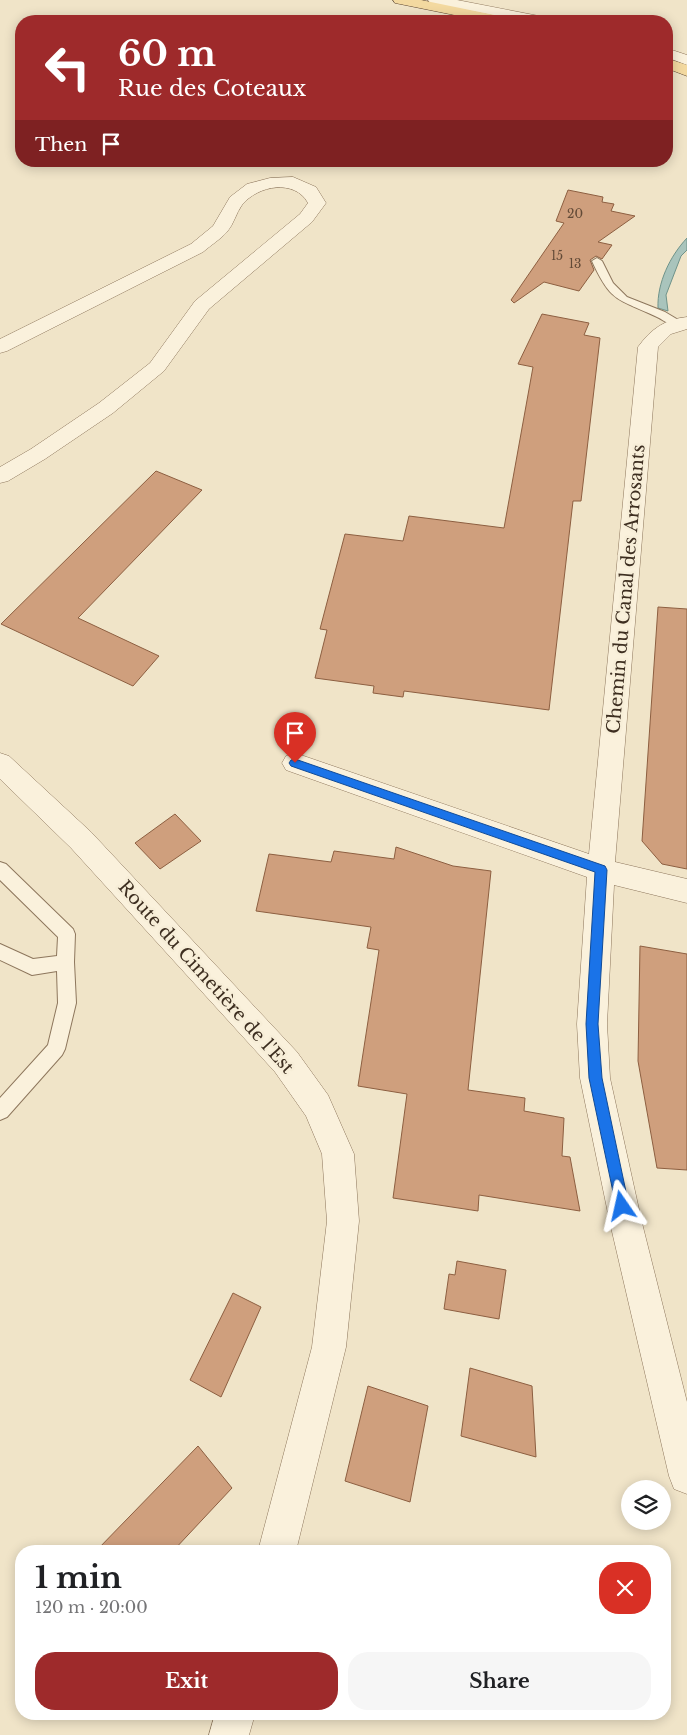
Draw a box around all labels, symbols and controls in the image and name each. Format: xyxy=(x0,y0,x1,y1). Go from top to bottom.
text: 60 m xyxy=(118,32,216,75)
icon: left xyxy=(35,35,100,100)
text: Rue des Coteaux xyxy=(118,75,306,102)
icon: arrive xyxy=(97,130,125,158)
text: Then xyxy=(35,133,87,156)
house number: 20 xyxy=(567,206,583,221)
house number: 15 xyxy=(551,248,563,263)
house number: 13 xyxy=(569,256,581,271)
street label: Chemin du Canal des Arrosants xyxy=(602,443,650,735)
pin xyxy=(274,712,316,763)
icon: arrive xyxy=(281,719,309,747)
street label: Route du Cimetière de l'Est xyxy=(113,876,299,1078)
position arrow xyxy=(595,1179,647,1231)
map controls xyxy=(621,1480,671,1530)
button: layers xyxy=(621,1480,671,1530)
text: 1 min xyxy=(35,1559,122,1596)
button: close xyxy=(599,1562,651,1614)
text: 120 m · 20:00 xyxy=(35,1597,148,1617)
button: Exit xyxy=(35,1652,338,1710)
button: Share xyxy=(348,1652,651,1710)

